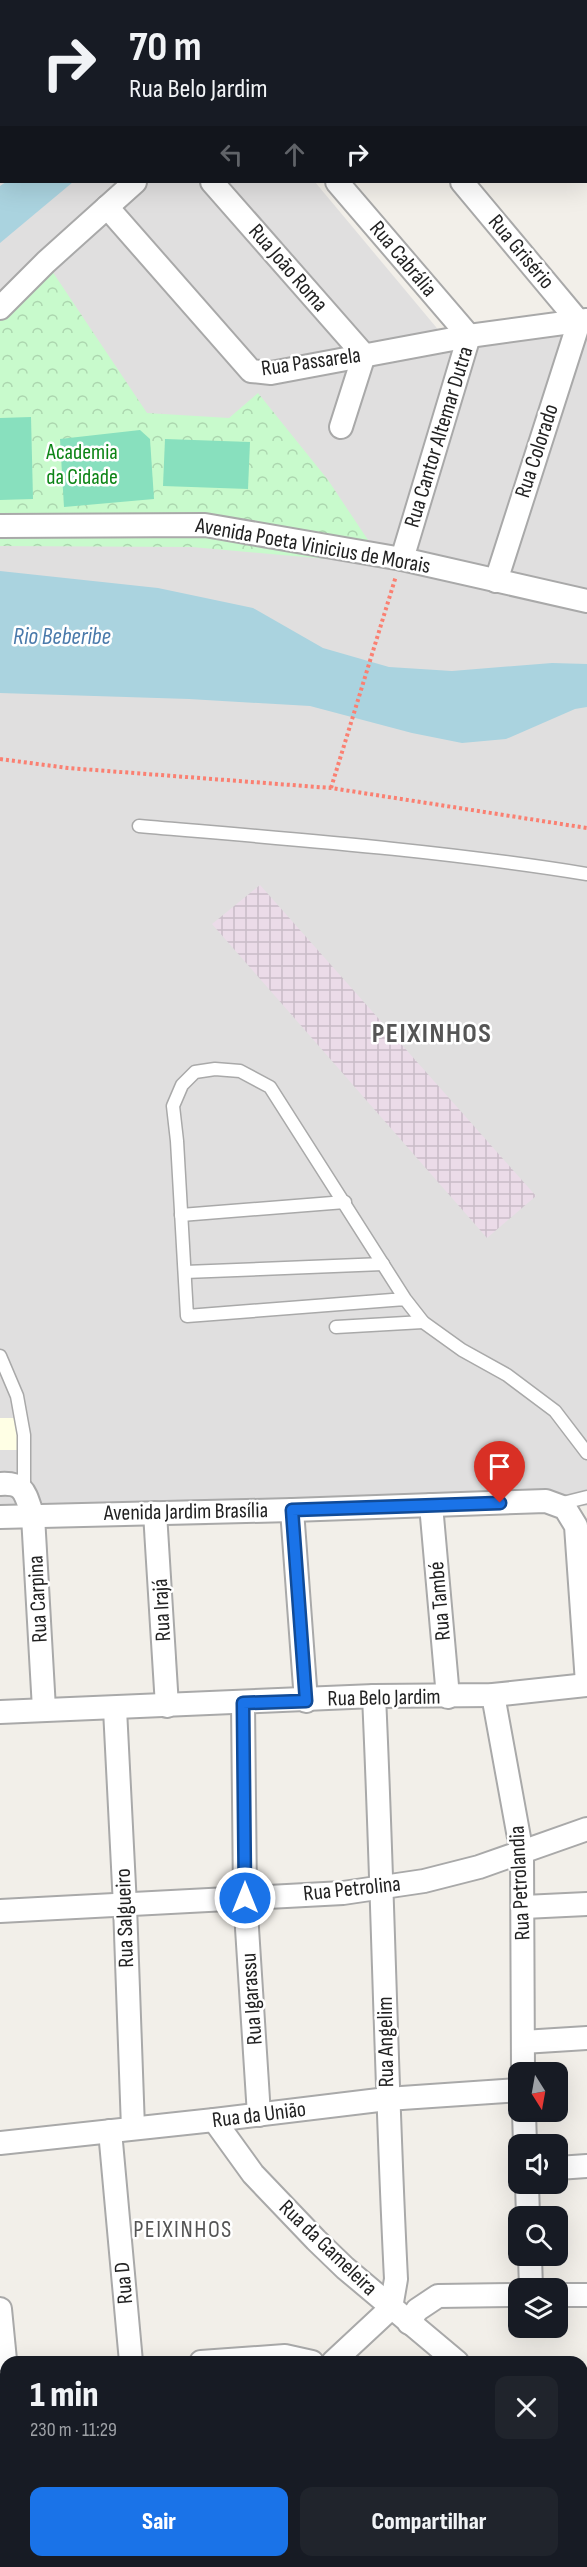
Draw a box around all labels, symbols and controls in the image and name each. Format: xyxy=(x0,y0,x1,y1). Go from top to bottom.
text: 70 m xyxy=(129,22,202,73)
icon: right xyxy=(30,24,108,102)
text: Rua Belo Jardim xyxy=(129,73,268,105)
icon: left xyxy=(215,138,248,171)
icon: ahead xyxy=(278,138,311,171)
icon: right xyxy=(341,138,374,171)
street label: Rua Grisério xyxy=(482,209,560,295)
street label: Rua Cabrália xyxy=(363,216,443,302)
street label: Rua João Roma xyxy=(242,219,334,317)
street label: Rua Passarela xyxy=(260,342,362,382)
street label: Rua Cantor Altemar Dutra xyxy=(399,343,479,531)
street label: Rua Colorado xyxy=(509,401,565,501)
park label: Academia da Cidade xyxy=(45,439,118,491)
street label: Avenida Poeta Vinicius de Morais xyxy=(193,512,433,580)
water label: Rio Beberibe xyxy=(13,622,111,651)
district label: PEIXINHOS xyxy=(372,1017,492,1050)
pin xyxy=(474,1441,525,1503)
icon: arrive xyxy=(483,1450,516,1483)
street label: Avenida Jardim Brasília xyxy=(103,1497,268,1527)
street label: Rua Carpina xyxy=(22,1555,54,1643)
street label: Rua També xyxy=(423,1560,457,1642)
street label: Rua Irajá xyxy=(147,1578,177,1642)
street label: Rua Belo Jardim xyxy=(327,1684,441,1712)
street label: Rua Petrolandia xyxy=(504,1825,536,1941)
position arrow xyxy=(213,1866,277,1930)
street label: Rua Salgueiro xyxy=(110,1868,140,1968)
street label: Rua Petrolina xyxy=(302,1870,402,1908)
street label: Rua Igarassu xyxy=(235,1952,269,2046)
street label: Rua Angelim xyxy=(372,1996,400,2088)
north arrow xyxy=(508,2062,568,2122)
map controls xyxy=(508,2062,568,2338)
street label: Rua da União xyxy=(210,2096,308,2134)
button: sound xyxy=(508,2134,568,2194)
street label: Rua da Gameleira xyxy=(273,2194,383,2302)
button: search xyxy=(508,2206,568,2266)
district label: PEIXINHOS xyxy=(133,2215,233,2244)
street label: Rua D xyxy=(109,2261,139,2305)
button: layers xyxy=(508,2278,568,2338)
text: 1 min xyxy=(30,2374,98,2417)
button: close xyxy=(495,2376,558,2439)
text: 230 m · 11:29 xyxy=(30,2418,117,2442)
button: Sair xyxy=(30,2487,288,2556)
button: Compartilhar xyxy=(300,2487,558,2556)

